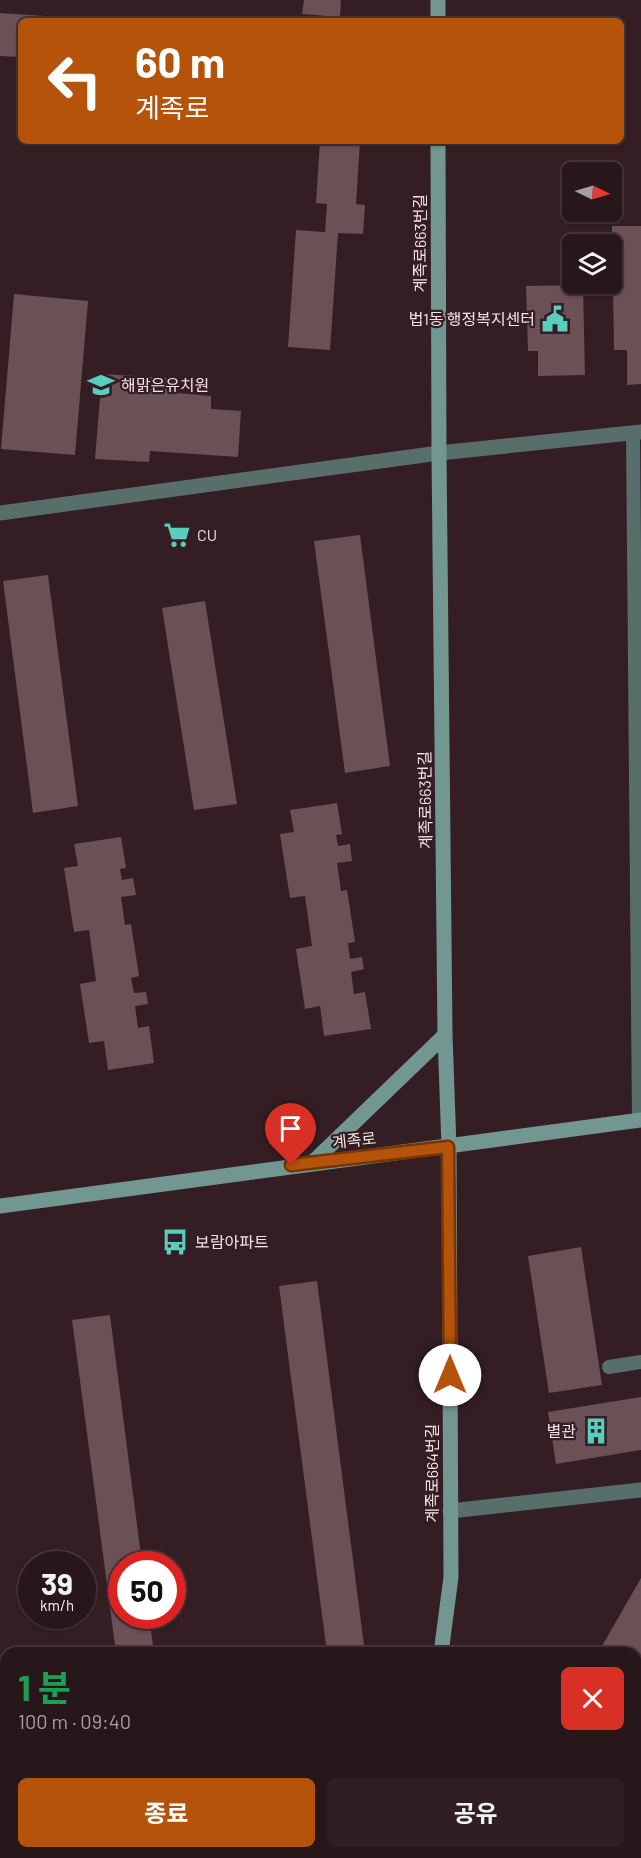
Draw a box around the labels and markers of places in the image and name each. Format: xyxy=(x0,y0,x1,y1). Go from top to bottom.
public building icon: 법1동 행정복지센터 xyxy=(540,304,570,334)
place label: 법1동 행정복지센터 xyxy=(408,309,535,328)
school or university icon: 해맑은유치원 xyxy=(86,370,116,400)
place label: 해맑은유치원 xyxy=(121,375,209,394)
supermarket icon: CU xyxy=(162,520,192,550)
place label: CU xyxy=(197,525,217,544)
pin xyxy=(265,1103,316,1165)
bus stop icon: 보람아파트 xyxy=(160,1227,190,1257)
place label: 보람아파트 xyxy=(195,1232,269,1251)
building icon: 별관 xyxy=(581,1416,611,1446)
place label: 별관 xyxy=(547,1421,576,1440)

